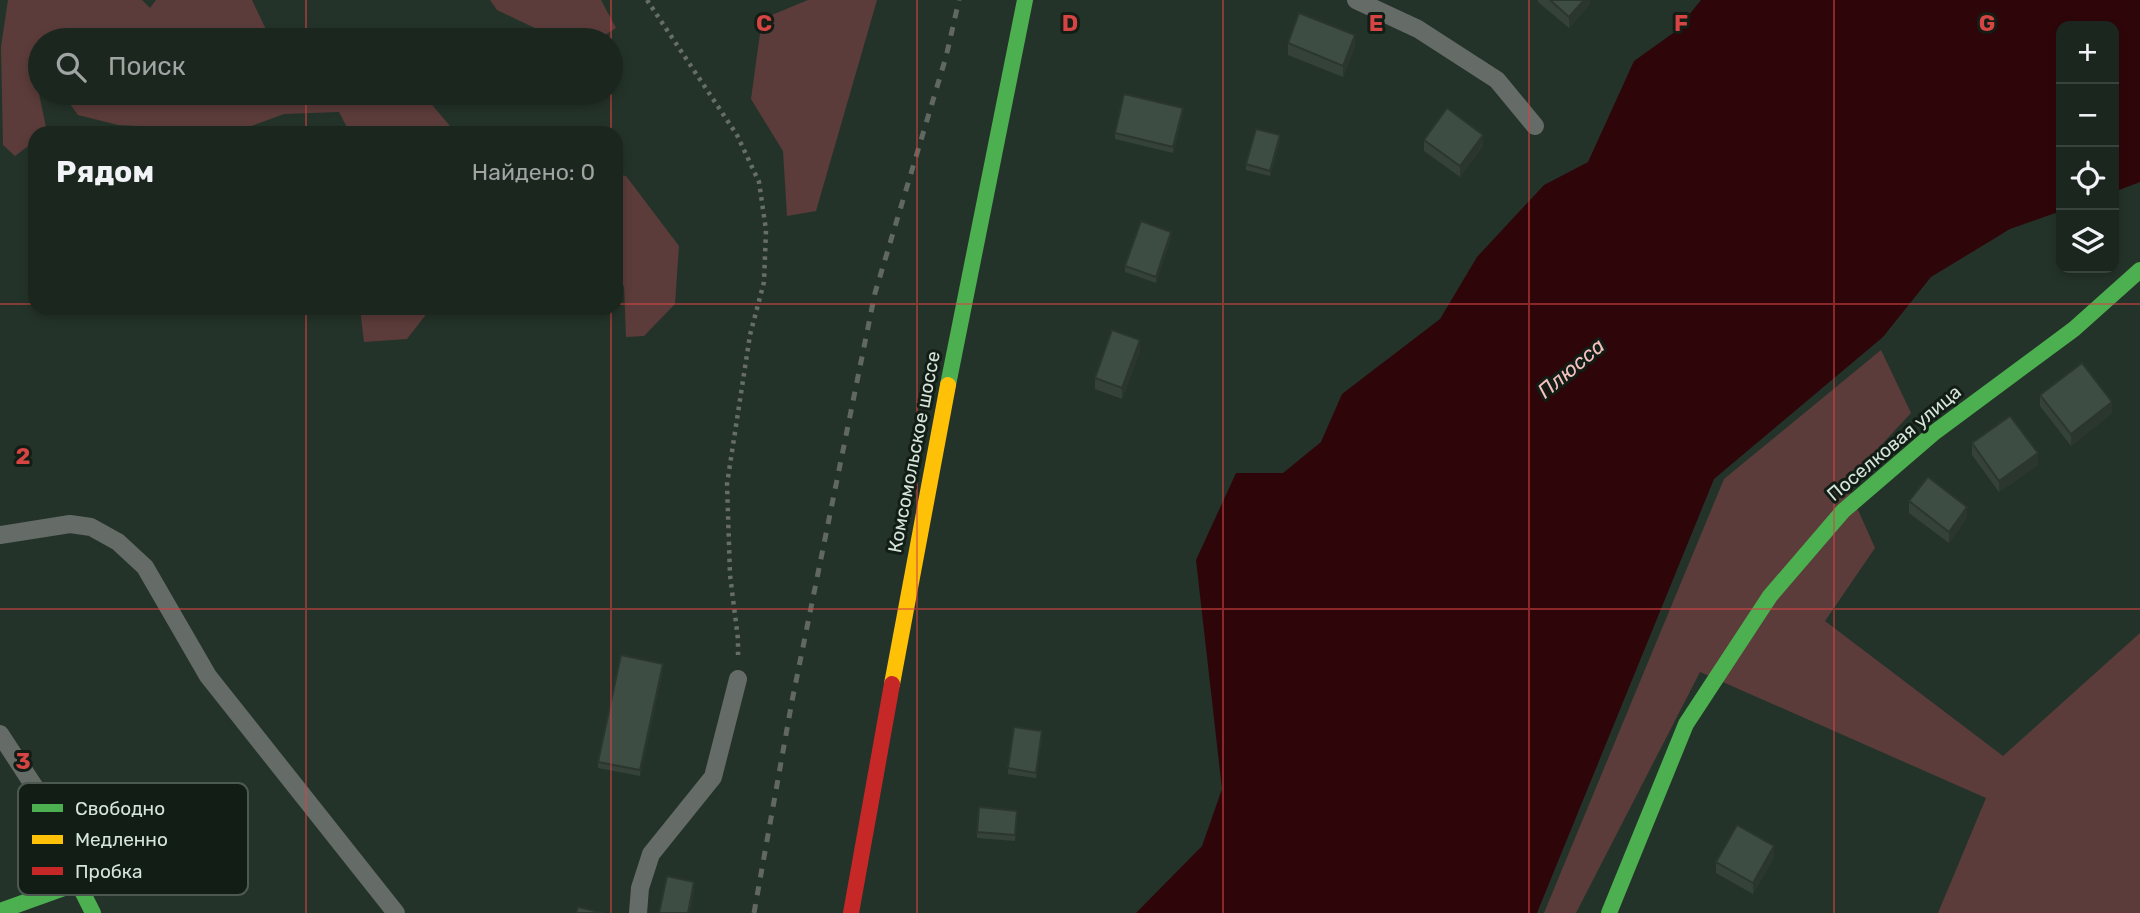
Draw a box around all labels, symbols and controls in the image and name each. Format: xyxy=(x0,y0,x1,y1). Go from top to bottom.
text: C xyxy=(756,9,772,37)
text: D xyxy=(1062,9,1078,37)
text: E xyxy=(1369,9,1383,37)
text: F xyxy=(1674,9,1688,37)
text: G xyxy=(1979,9,1995,37)
map controls xyxy=(2056,21,2119,273)
button: + xyxy=(2056,21,2119,84)
search box xyxy=(28,28,623,105)
icon: search xyxy=(52,48,90,86)
text: Поиск xyxy=(108,51,186,82)
button: − xyxy=(2056,84,2119,147)
button: locate xyxy=(2056,147,2119,210)
text: Рядом xyxy=(56,154,154,190)
text: Найдено: 0 xyxy=(472,158,595,186)
button: layers xyxy=(2056,210,2119,273)
water label: Плюсса xyxy=(1533,333,1609,403)
street label: Комсомольское шоссе xyxy=(883,349,945,555)
street label: Поселковая улица xyxy=(1822,380,1966,506)
text: 2 xyxy=(16,442,30,470)
text: 3 xyxy=(15,747,31,775)
legend xyxy=(18,783,248,895)
text: Свободно xyxy=(75,797,165,820)
text: Медленно xyxy=(75,828,168,851)
text: Пробка xyxy=(75,860,143,883)

